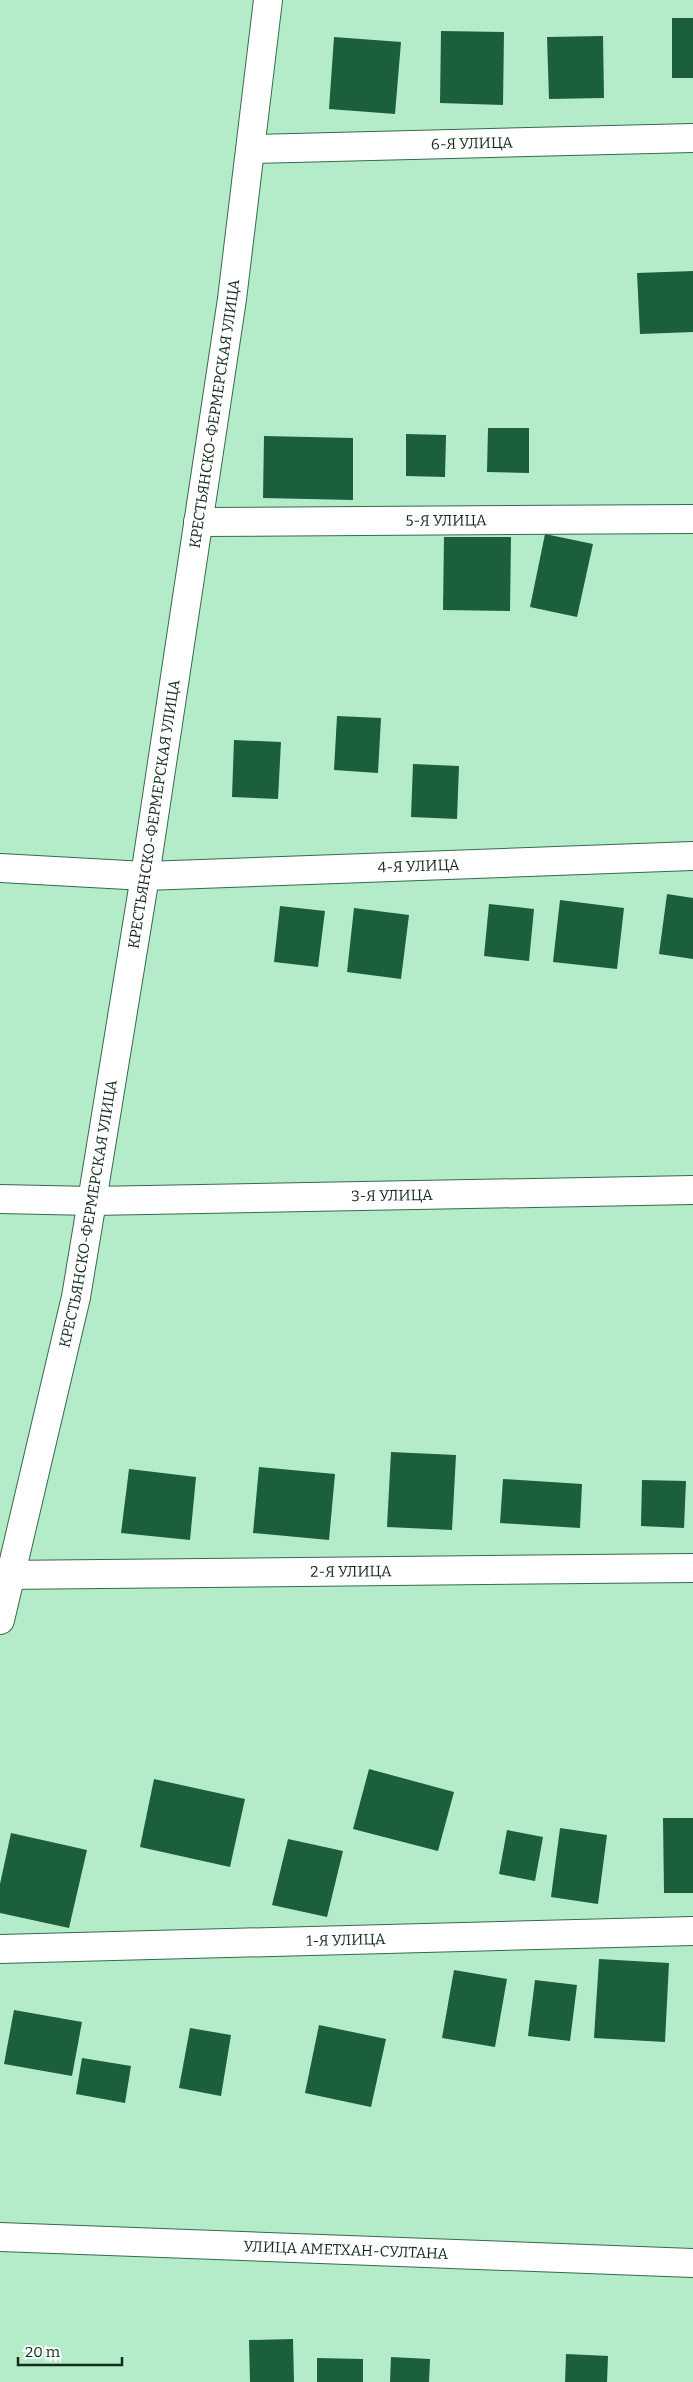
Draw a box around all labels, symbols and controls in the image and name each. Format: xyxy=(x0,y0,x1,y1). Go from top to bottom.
street label: 6-Я УЛИЦА xyxy=(431,133,513,154)
street label: КРЕСТЬЯНСКО-ФЕРМЕРСКАЯ УЛИЦА xyxy=(186,278,243,549)
street label: 5-Я УЛИЦА xyxy=(405,511,487,530)
street label: КРЕСТЬЯНСКО-ФЕРМЕРСКАЯ УЛИЦА xyxy=(124,678,184,950)
street label: 4-Я УЛИЦА xyxy=(377,856,460,877)
street label: КРЕСТЬЯНСКО-ФЕРМЕРСКАЯ УЛИЦА xyxy=(55,1078,121,1349)
street label: 3-Я УЛИЦА xyxy=(351,1186,433,1205)
street label: 2-Я УЛИЦА xyxy=(310,1562,392,1581)
street label: 1-Я УЛИЦА xyxy=(306,1930,386,1950)
street label: УЛИЦА АМЕТХАН-СУЛТАНА xyxy=(243,2237,449,2263)
scale bar xyxy=(18,2334,121,2366)
text: 20 m xyxy=(25,2343,61,2361)

